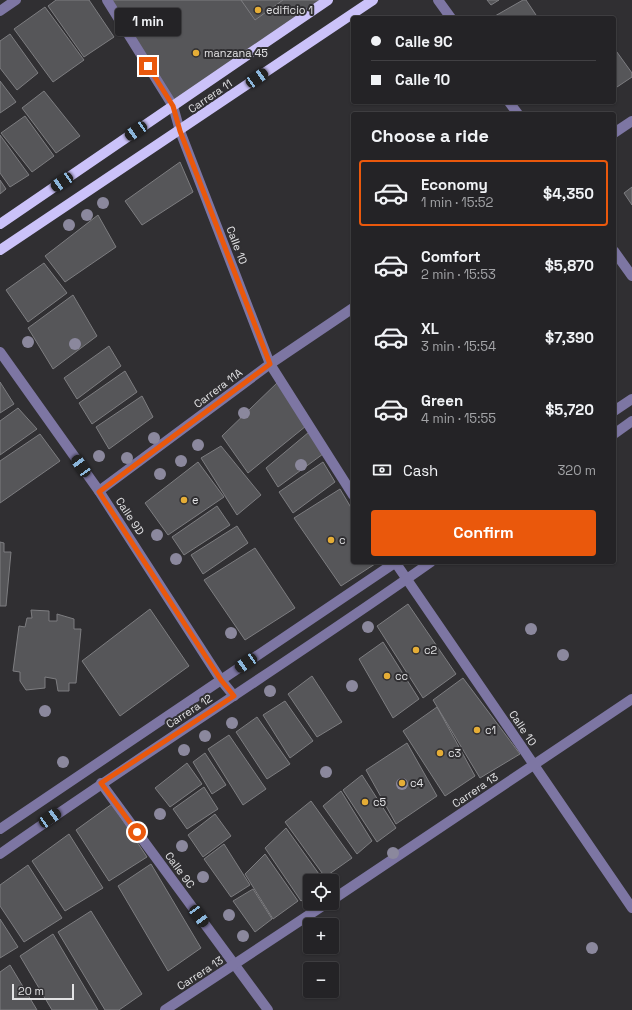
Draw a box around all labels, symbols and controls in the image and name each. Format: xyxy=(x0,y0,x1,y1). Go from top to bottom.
place label: edificio 1 xyxy=(266,3,313,17)
marker: edificio 1 xyxy=(253,5,263,15)
callout: 1 min xyxy=(115,8,181,36)
text: 1 min xyxy=(132,13,164,30)
text: Calle 9C xyxy=(395,32,453,51)
place label: manzana 45 xyxy=(204,46,268,60)
marker: manzana 45 xyxy=(191,48,201,58)
route end xyxy=(139,57,157,75)
car xyxy=(244,66,270,90)
text: Calle 10 xyxy=(395,70,450,89)
street label: Carrera 11 xyxy=(185,76,235,116)
car xyxy=(123,119,149,143)
text: Choose a ride xyxy=(371,124,489,147)
car xyxy=(49,170,75,194)
icon: car xyxy=(373,175,409,211)
text: Economy xyxy=(421,175,488,194)
text: $4,350 xyxy=(543,184,594,203)
text: 1 min · 15:52 xyxy=(421,194,493,211)
street label: Calle 10 xyxy=(223,224,251,266)
icon: car xyxy=(373,247,409,283)
text: Comfort xyxy=(421,247,481,266)
text: $5,870 xyxy=(545,256,594,275)
text: 2 min · 15:53 xyxy=(421,266,496,283)
icon: car xyxy=(373,319,409,355)
text: XL xyxy=(421,319,439,338)
text: $7,390 xyxy=(545,328,594,347)
text: 3 min · 15:54 xyxy=(421,338,496,355)
street label: Carrera 11A xyxy=(191,365,245,411)
icon: car xyxy=(373,391,409,427)
text: Green xyxy=(421,391,463,410)
text: $5,720 xyxy=(545,400,594,419)
text: 4 min · 15:55 xyxy=(421,410,496,427)
car xyxy=(69,453,93,479)
icon: cash xyxy=(371,459,393,481)
text: Cash xyxy=(403,461,438,480)
text: 320 m xyxy=(557,462,596,479)
place label: e xyxy=(192,493,199,507)
street label: Calle 9D xyxy=(113,495,147,537)
marker: e xyxy=(179,495,189,505)
button: Confirm xyxy=(371,510,596,556)
place label: c xyxy=(339,533,346,547)
marker: c xyxy=(326,535,336,545)
place label: c2 xyxy=(424,643,438,657)
marker: c2 xyxy=(411,645,421,655)
car xyxy=(233,651,259,675)
place label: cc xyxy=(395,669,408,683)
marker: cc xyxy=(382,671,392,681)
street label: Carrera 12 xyxy=(163,691,215,731)
street label: Calle 10 xyxy=(506,708,540,748)
place label: c1 xyxy=(485,723,496,737)
marker: c1 xyxy=(472,725,482,735)
place label: c3 xyxy=(448,746,462,760)
marker: c3 xyxy=(435,748,445,758)
street label: Carrera 13 xyxy=(449,769,501,810)
place label: c4 xyxy=(410,776,424,790)
marker: c4 xyxy=(397,778,407,788)
place label: c5 xyxy=(373,795,387,809)
marker: c5 xyxy=(360,797,370,807)
car xyxy=(37,806,63,830)
route start xyxy=(128,823,146,841)
street label: Calle 9C xyxy=(162,849,198,891)
map controls xyxy=(303,874,339,998)
button: locate xyxy=(303,874,339,910)
car xyxy=(187,903,211,929)
button: + xyxy=(303,918,339,954)
street label: Carrera 13 xyxy=(174,953,226,993)
button: − xyxy=(303,962,339,998)
scale bar xyxy=(12,982,74,1001)
text: 20 m xyxy=(18,984,44,998)

